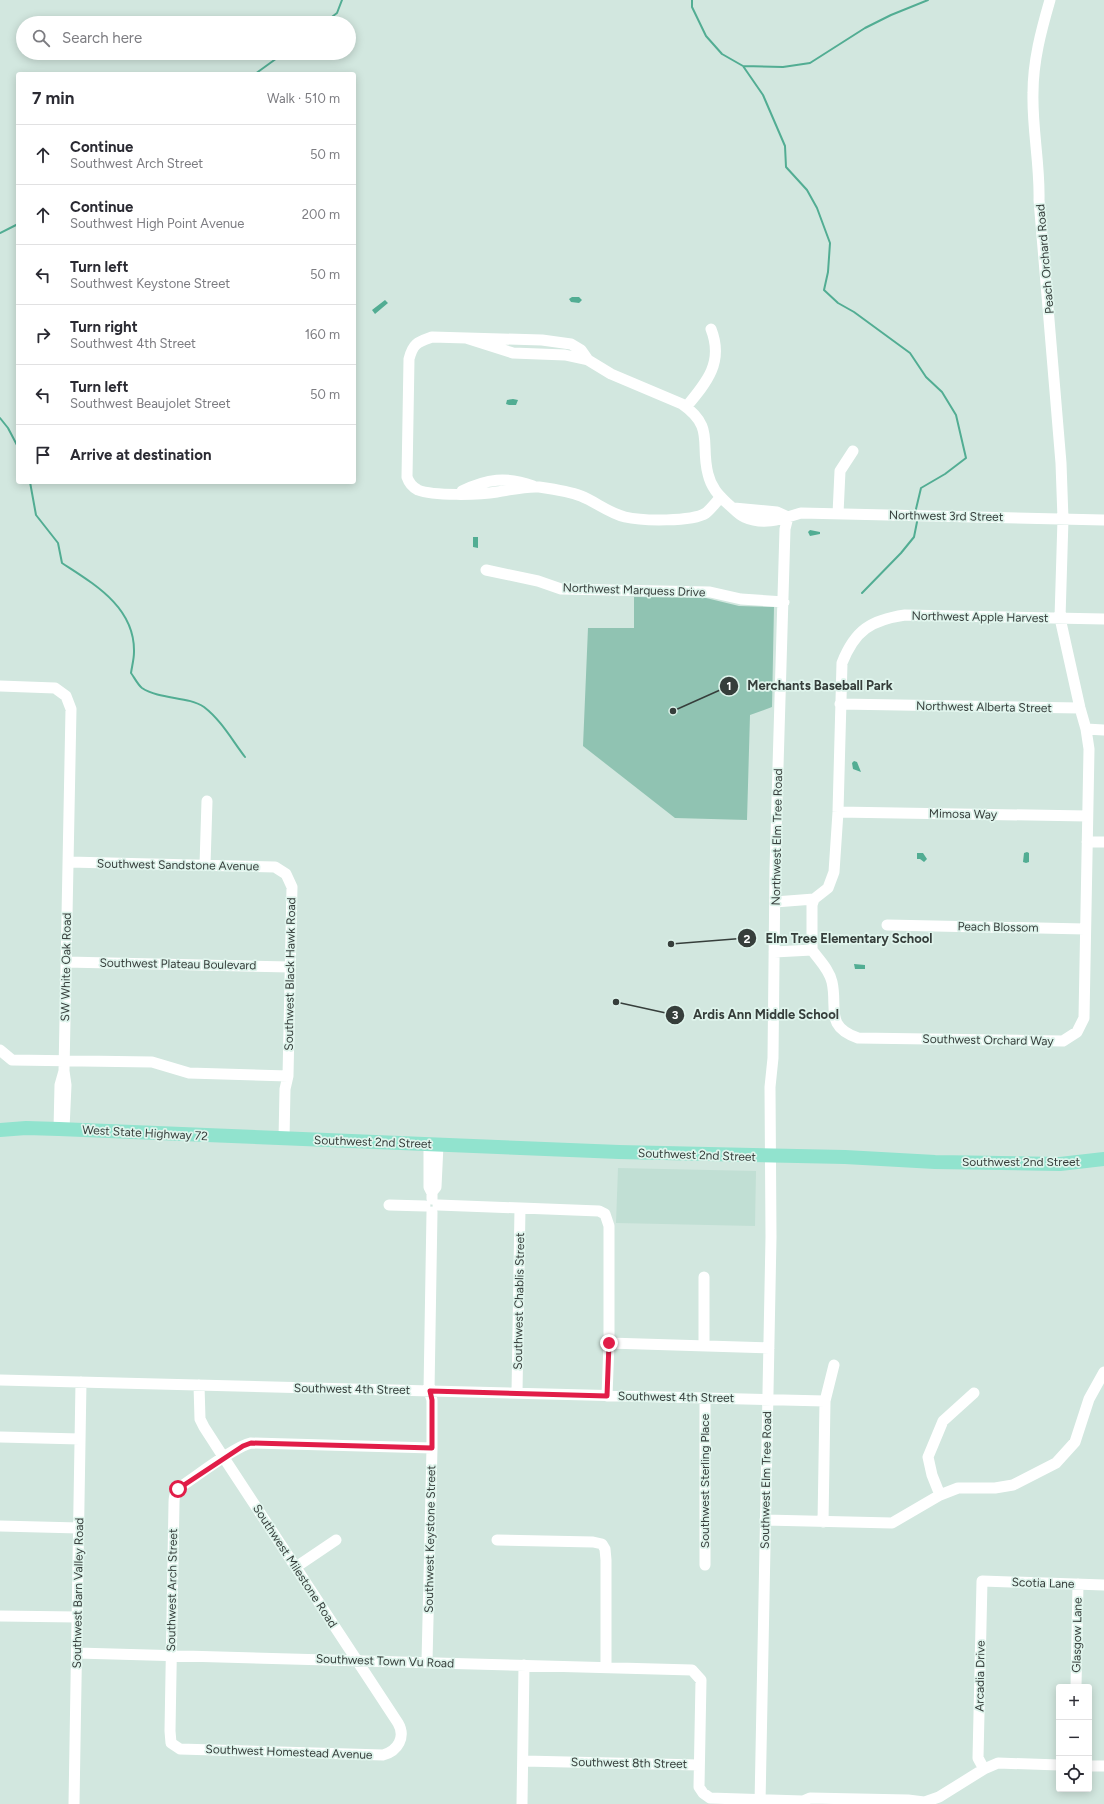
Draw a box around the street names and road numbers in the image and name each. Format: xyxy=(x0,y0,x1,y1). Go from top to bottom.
street label: Peach Orchard Road xyxy=(1033,204,1057,314)
street label: Northwest 3rd Street xyxy=(889,508,1004,524)
street label: Northwest Marquess Drive xyxy=(562,581,706,600)
street label: Northwest Apple Harvest xyxy=(911,609,1049,625)
street label: Northwest Alberta Street xyxy=(916,699,1053,715)
street label: Northwest Elm Tree Road xyxy=(769,768,785,906)
street label: Mimosa Way xyxy=(929,806,998,822)
street label: Southwest Sandstone Avenue xyxy=(97,857,260,873)
street label: Southwest Black Hawk Road xyxy=(282,897,298,1051)
street label: SW White Oak Road xyxy=(58,913,74,1021)
street label: Peach Blossom xyxy=(957,919,1039,935)
street label: Southwest Plateau Boulevard xyxy=(99,956,257,972)
street label: Southwest Orchard Way xyxy=(922,1032,1054,1048)
street label: West State Highway 72 xyxy=(82,1123,208,1143)
street label: Southwest 2nd Street xyxy=(314,1133,433,1151)
street label: Southwest 2nd Street xyxy=(638,1146,757,1164)
street label: Southwest 2nd Street xyxy=(962,1155,1080,1169)
street label: Southwest Chablis Street xyxy=(511,1232,527,1370)
street label: Southwest 4th Street xyxy=(294,1381,411,1397)
street label: Southwest 4th Street xyxy=(618,1389,735,1405)
street label: Southwest Elm Tree Road xyxy=(758,1411,774,1549)
street label: Southwest Sterling Place xyxy=(698,1413,712,1548)
street label: Southwest Keystone Street xyxy=(422,1464,438,1613)
street label: Southwest Milestone Road xyxy=(250,1502,340,1630)
street label: Southwest Barn Valley Road xyxy=(70,1517,86,1669)
street label: Southwest Arch Street xyxy=(164,1528,180,1652)
street label: Scotia Lane xyxy=(1011,1575,1075,1591)
street label: Glasgow Lane xyxy=(1069,1597,1085,1673)
street label: Arcadia Drive xyxy=(972,1640,988,1712)
street label: Southwest Town Vu Road xyxy=(316,1652,454,1670)
street label: Southwest Homestead Avenue xyxy=(205,1742,373,1762)
street label: Southwest 8th Street xyxy=(571,1755,688,1771)

